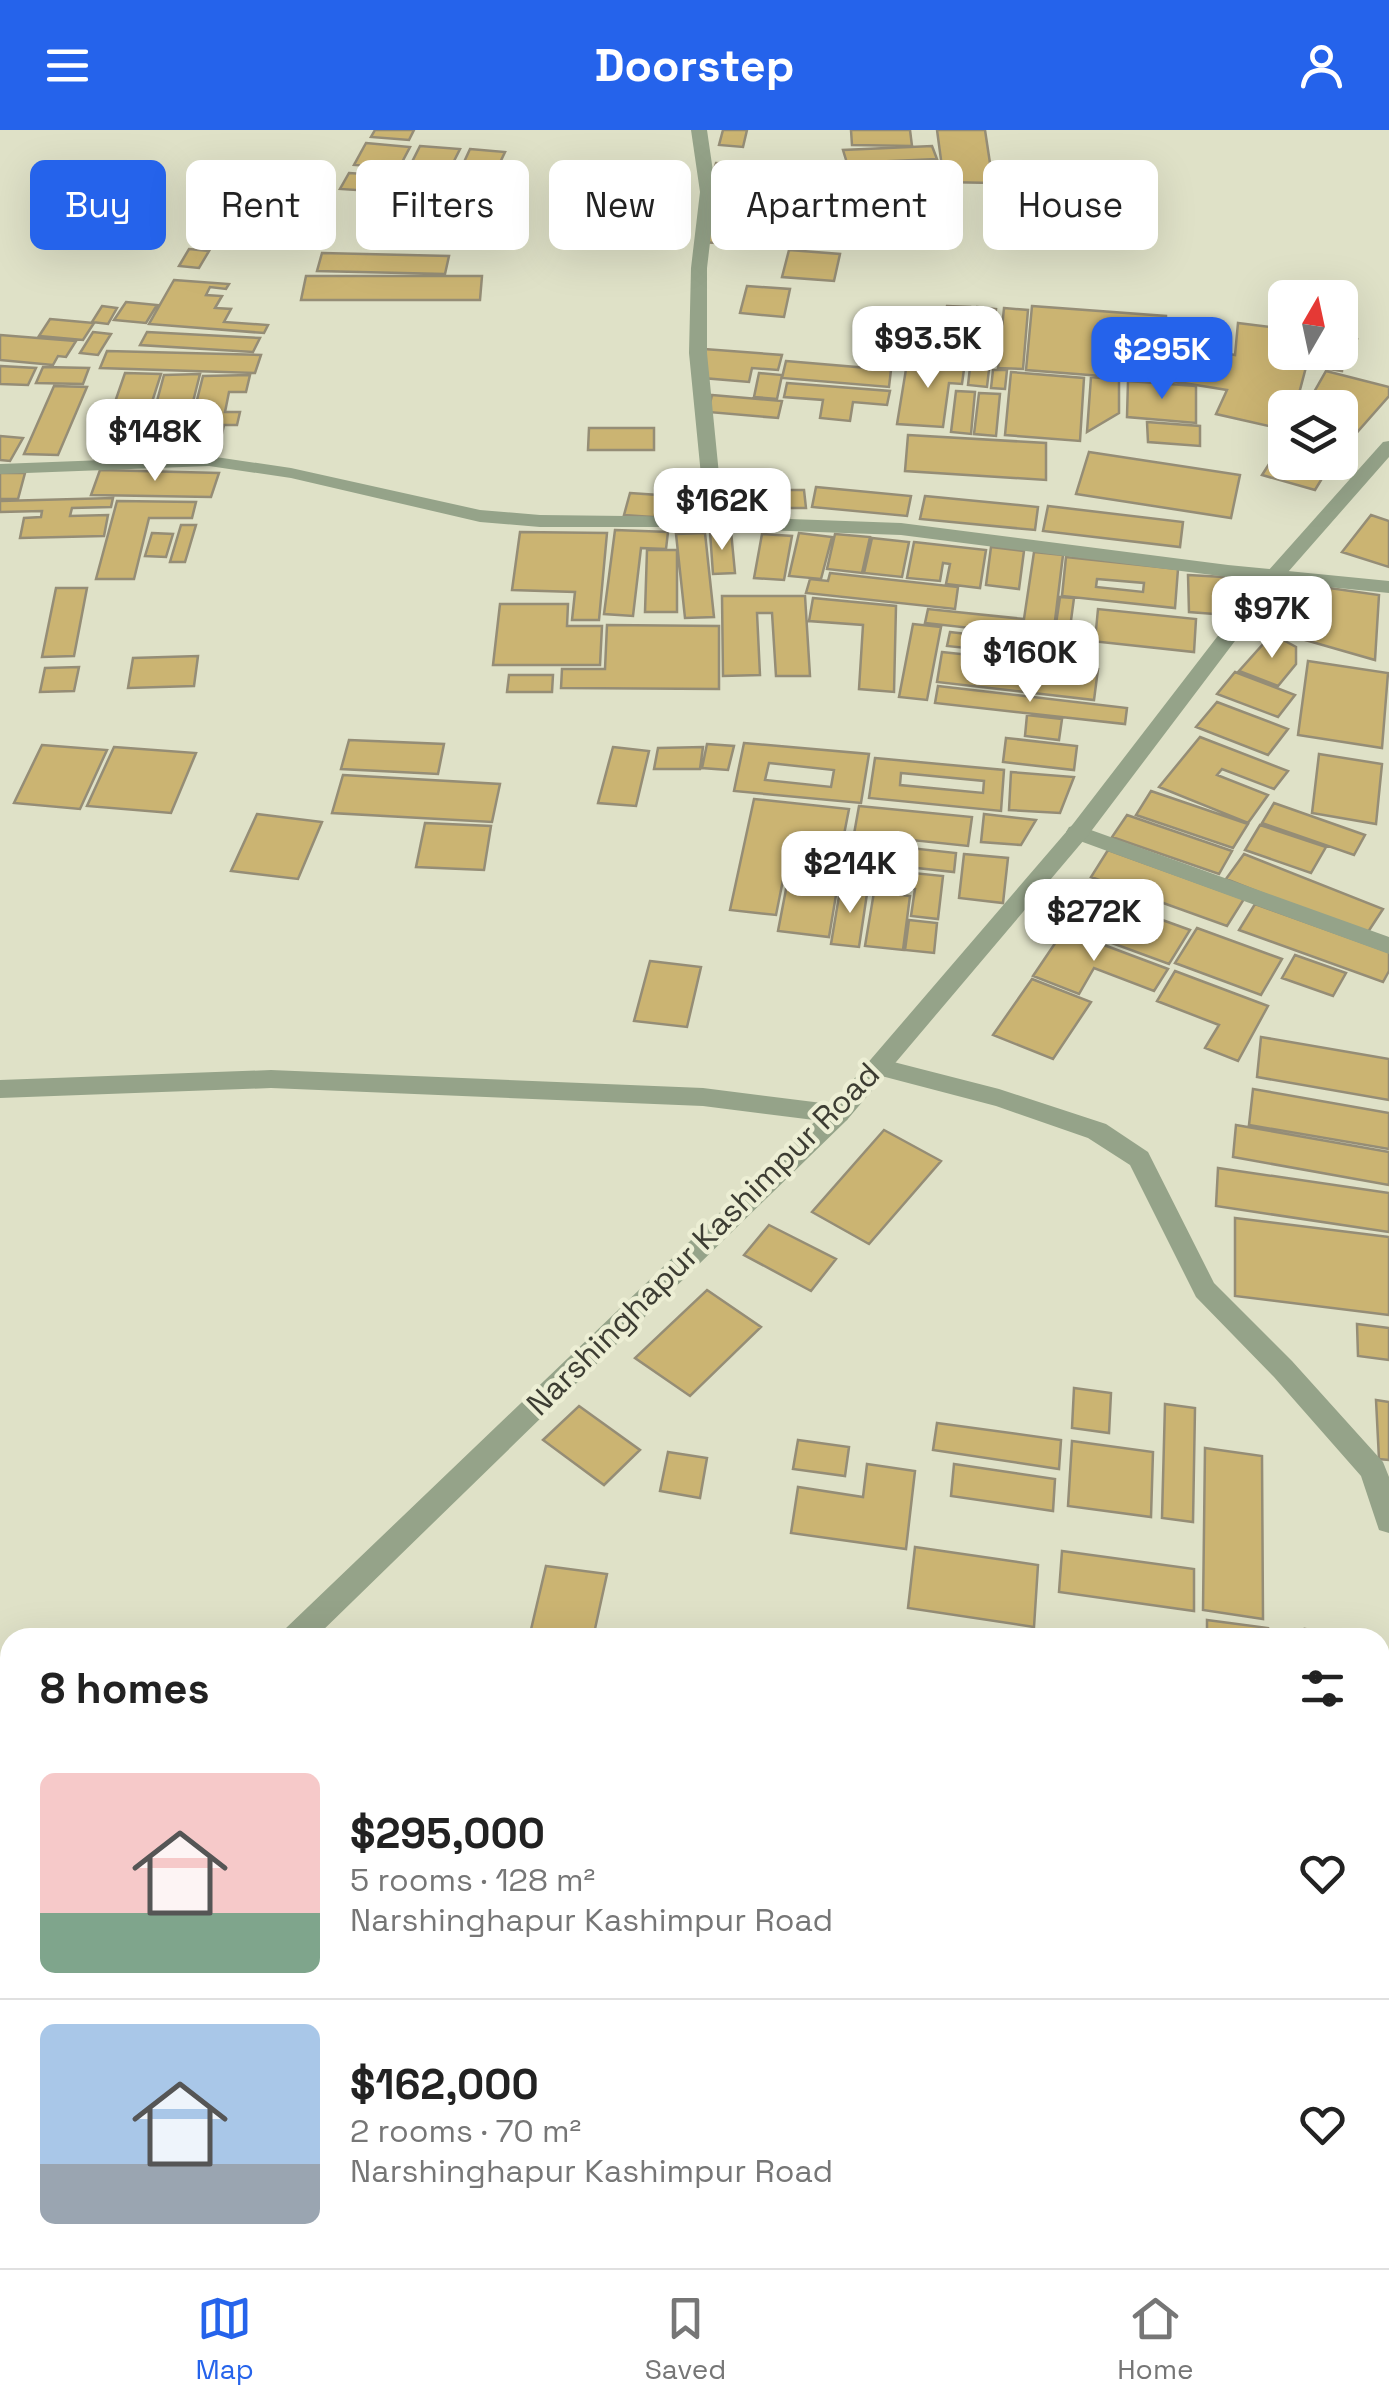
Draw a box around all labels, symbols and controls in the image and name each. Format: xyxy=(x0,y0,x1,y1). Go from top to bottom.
text: Doorstep xyxy=(595,37,794,94)
icon: menu xyxy=(40,38,95,93)
icon: person xyxy=(1294,38,1349,93)
chip: Buy xyxy=(30,160,166,250)
chip: Rent xyxy=(186,160,336,250)
chip: Filters xyxy=(356,160,529,250)
chip: New xyxy=(549,160,691,250)
chip: Apartment xyxy=(711,160,963,250)
chip: House xyxy=(983,160,1158,250)
north arrow xyxy=(1268,280,1358,370)
map controls xyxy=(1268,280,1358,480)
pin: $93.5K xyxy=(847,306,1009,391)
pin: $295K xyxy=(1092,317,1232,402)
text: $93.5K xyxy=(874,318,982,358)
text: $295K xyxy=(1113,329,1211,369)
button: layers xyxy=(1268,390,1358,480)
pin: $148K xyxy=(85,399,225,484)
text: $148K xyxy=(108,411,202,451)
pin: $162K xyxy=(652,468,792,553)
text: $162K xyxy=(676,480,768,520)
pin: $97K xyxy=(1213,576,1331,661)
text: $97K xyxy=(1234,588,1310,628)
pin: $160K xyxy=(960,620,1100,705)
text: $160K xyxy=(983,632,1077,672)
pin: $214K xyxy=(780,831,920,916)
text: $214K xyxy=(803,843,897,883)
pin: $272K xyxy=(1024,879,1164,964)
text: $272K xyxy=(1047,891,1141,931)
street label: Narshinghapur Kashimpur Road xyxy=(518,1054,888,1424)
icon: filters xyxy=(1295,1661,1350,1716)
text: 8 homes xyxy=(40,1662,210,1715)
text: $295,000 xyxy=(350,1807,545,1860)
icon: home xyxy=(120,1813,240,1933)
icon: heart xyxy=(1295,1846,1350,1901)
text: 5 rooms · 128 m² xyxy=(350,1860,595,1900)
text: Narshinghapur Kashimpur Road xyxy=(350,1900,833,1940)
text: $162,000 xyxy=(350,2058,539,2111)
icon: home xyxy=(120,2064,240,2184)
icon: heart xyxy=(1295,2097,1350,2152)
text: 2 rooms · 70 m² xyxy=(350,2111,581,2151)
text: Narshinghapur Kashimpur Road xyxy=(350,2151,833,2191)
tab: Map xyxy=(195,2291,254,2387)
tab: Saved xyxy=(645,2291,726,2387)
tab: Home xyxy=(1117,2291,1194,2387)

